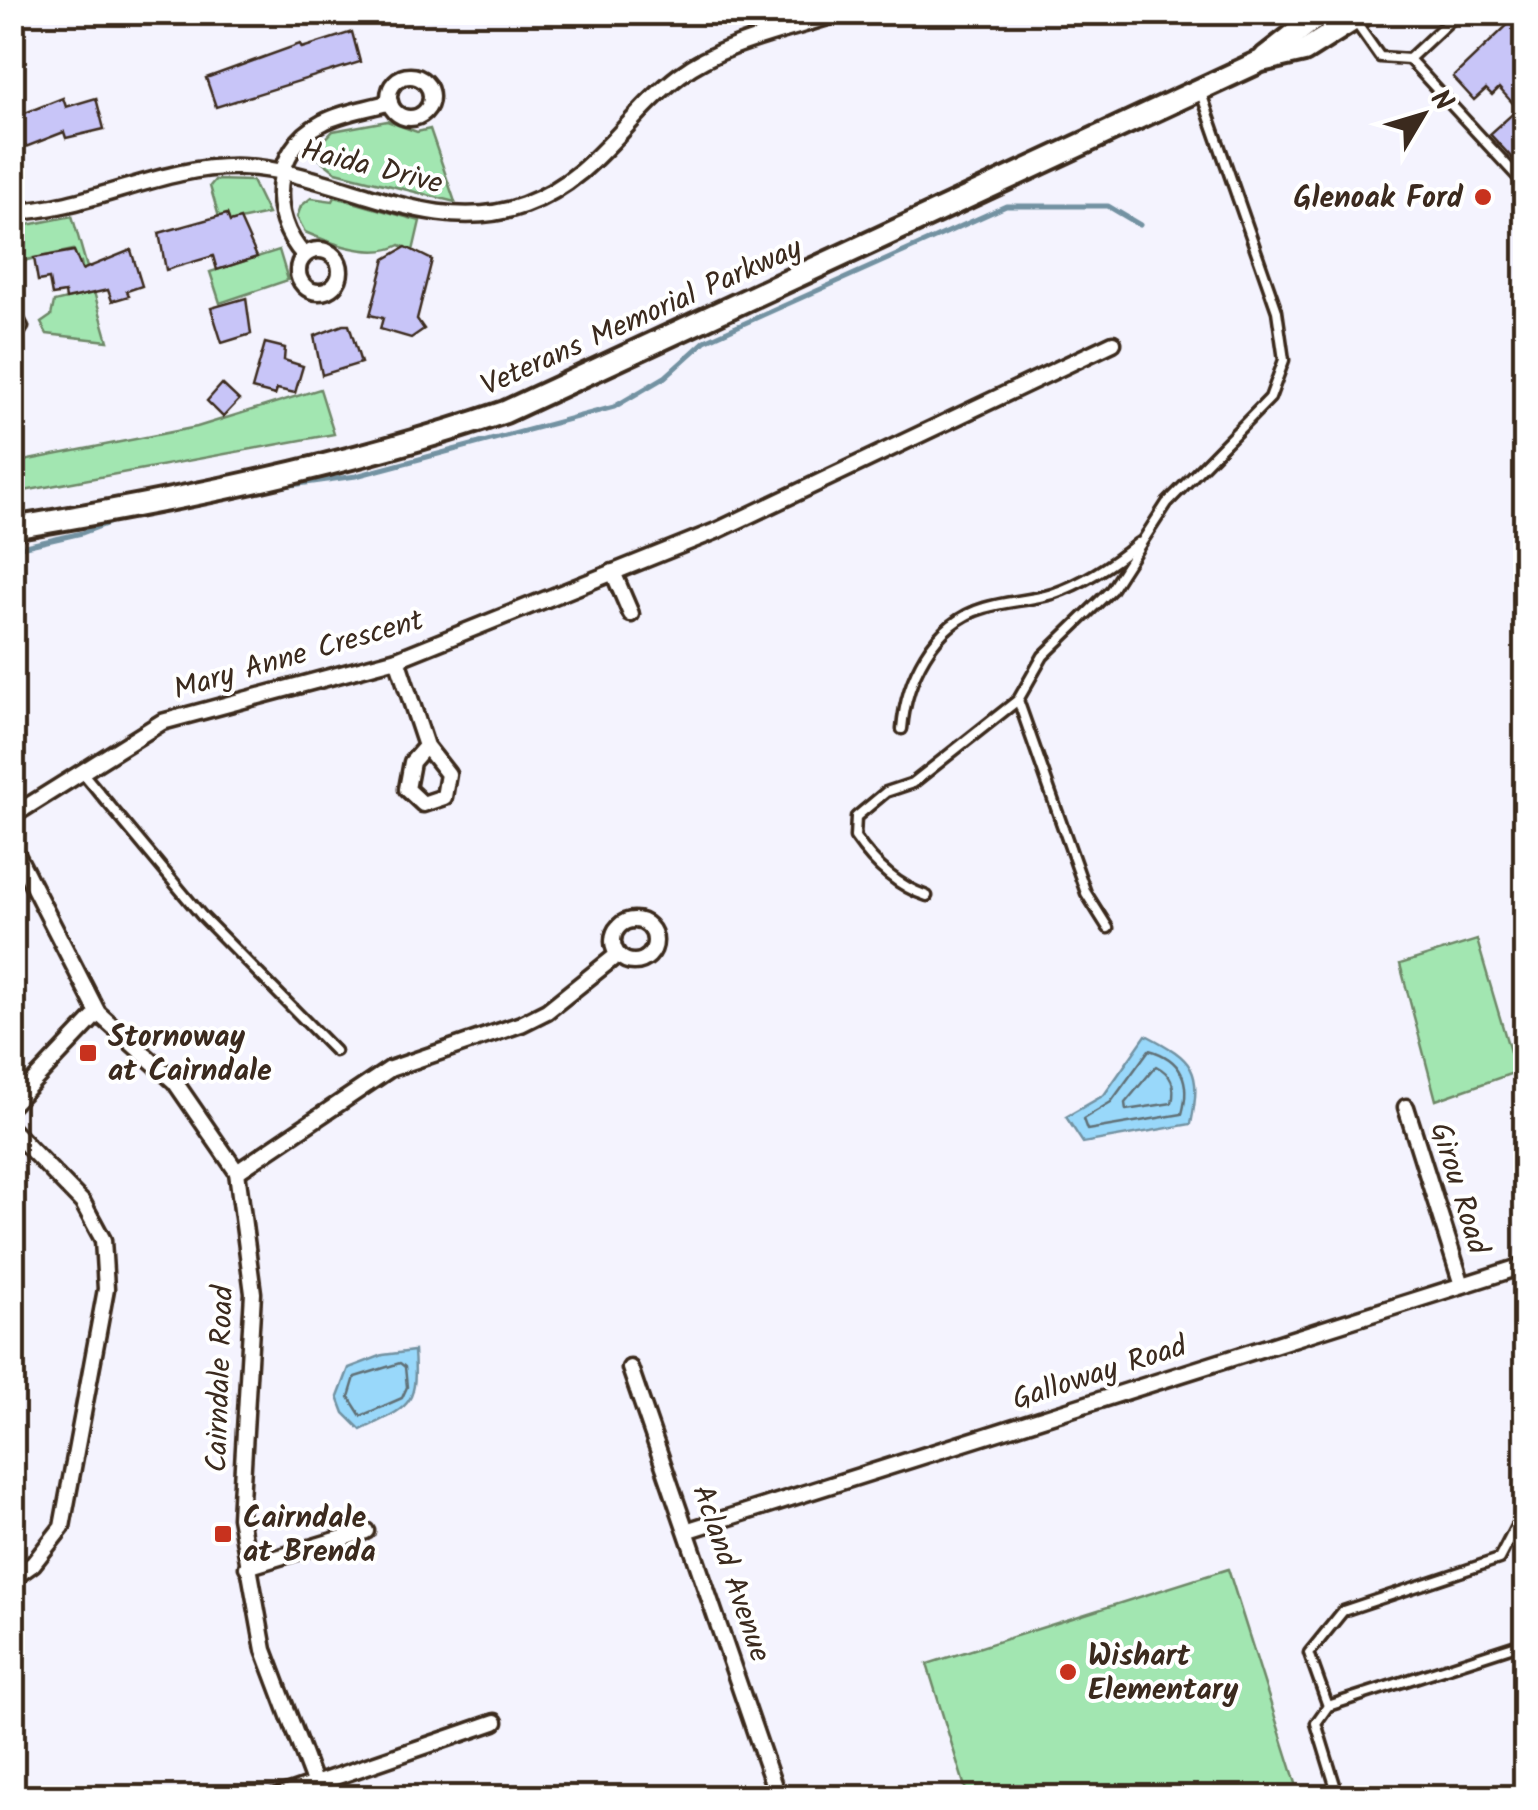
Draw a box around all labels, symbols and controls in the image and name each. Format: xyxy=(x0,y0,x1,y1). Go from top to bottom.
north arrow xyxy=(1373,65,1473,165)
text: N xyxy=(1418,80,1464,122)
street label: Haida Drive xyxy=(295,127,448,209)
place label: Glenoak Ford xyxy=(1294,175,1464,223)
marker: Glenoak Ford xyxy=(1472,186,1494,208)
street label: Veterans Memorial Parkway xyxy=(473,225,811,410)
street label: Mary Anne Crescent xyxy=(168,597,430,715)
place label: Stornoway at Cairndale xyxy=(108,1014,272,1096)
marker: Stornoway at Cairndale xyxy=(77,1042,99,1064)
street label: Girou Road xyxy=(1415,1117,1501,1261)
street label: Cairndale Road xyxy=(194,1284,248,1473)
street label: Galloway Road xyxy=(1006,1323,1194,1425)
street label: Acland Avenue xyxy=(677,1479,783,1669)
place label: Cairndale at Brenda xyxy=(243,1495,376,1577)
marker: Cairndale at Brenda xyxy=(212,1523,234,1545)
place label: Wishart Elementary xyxy=(1088,1633,1239,1715)
marker: Wishart Elementary xyxy=(1057,1661,1079,1683)

